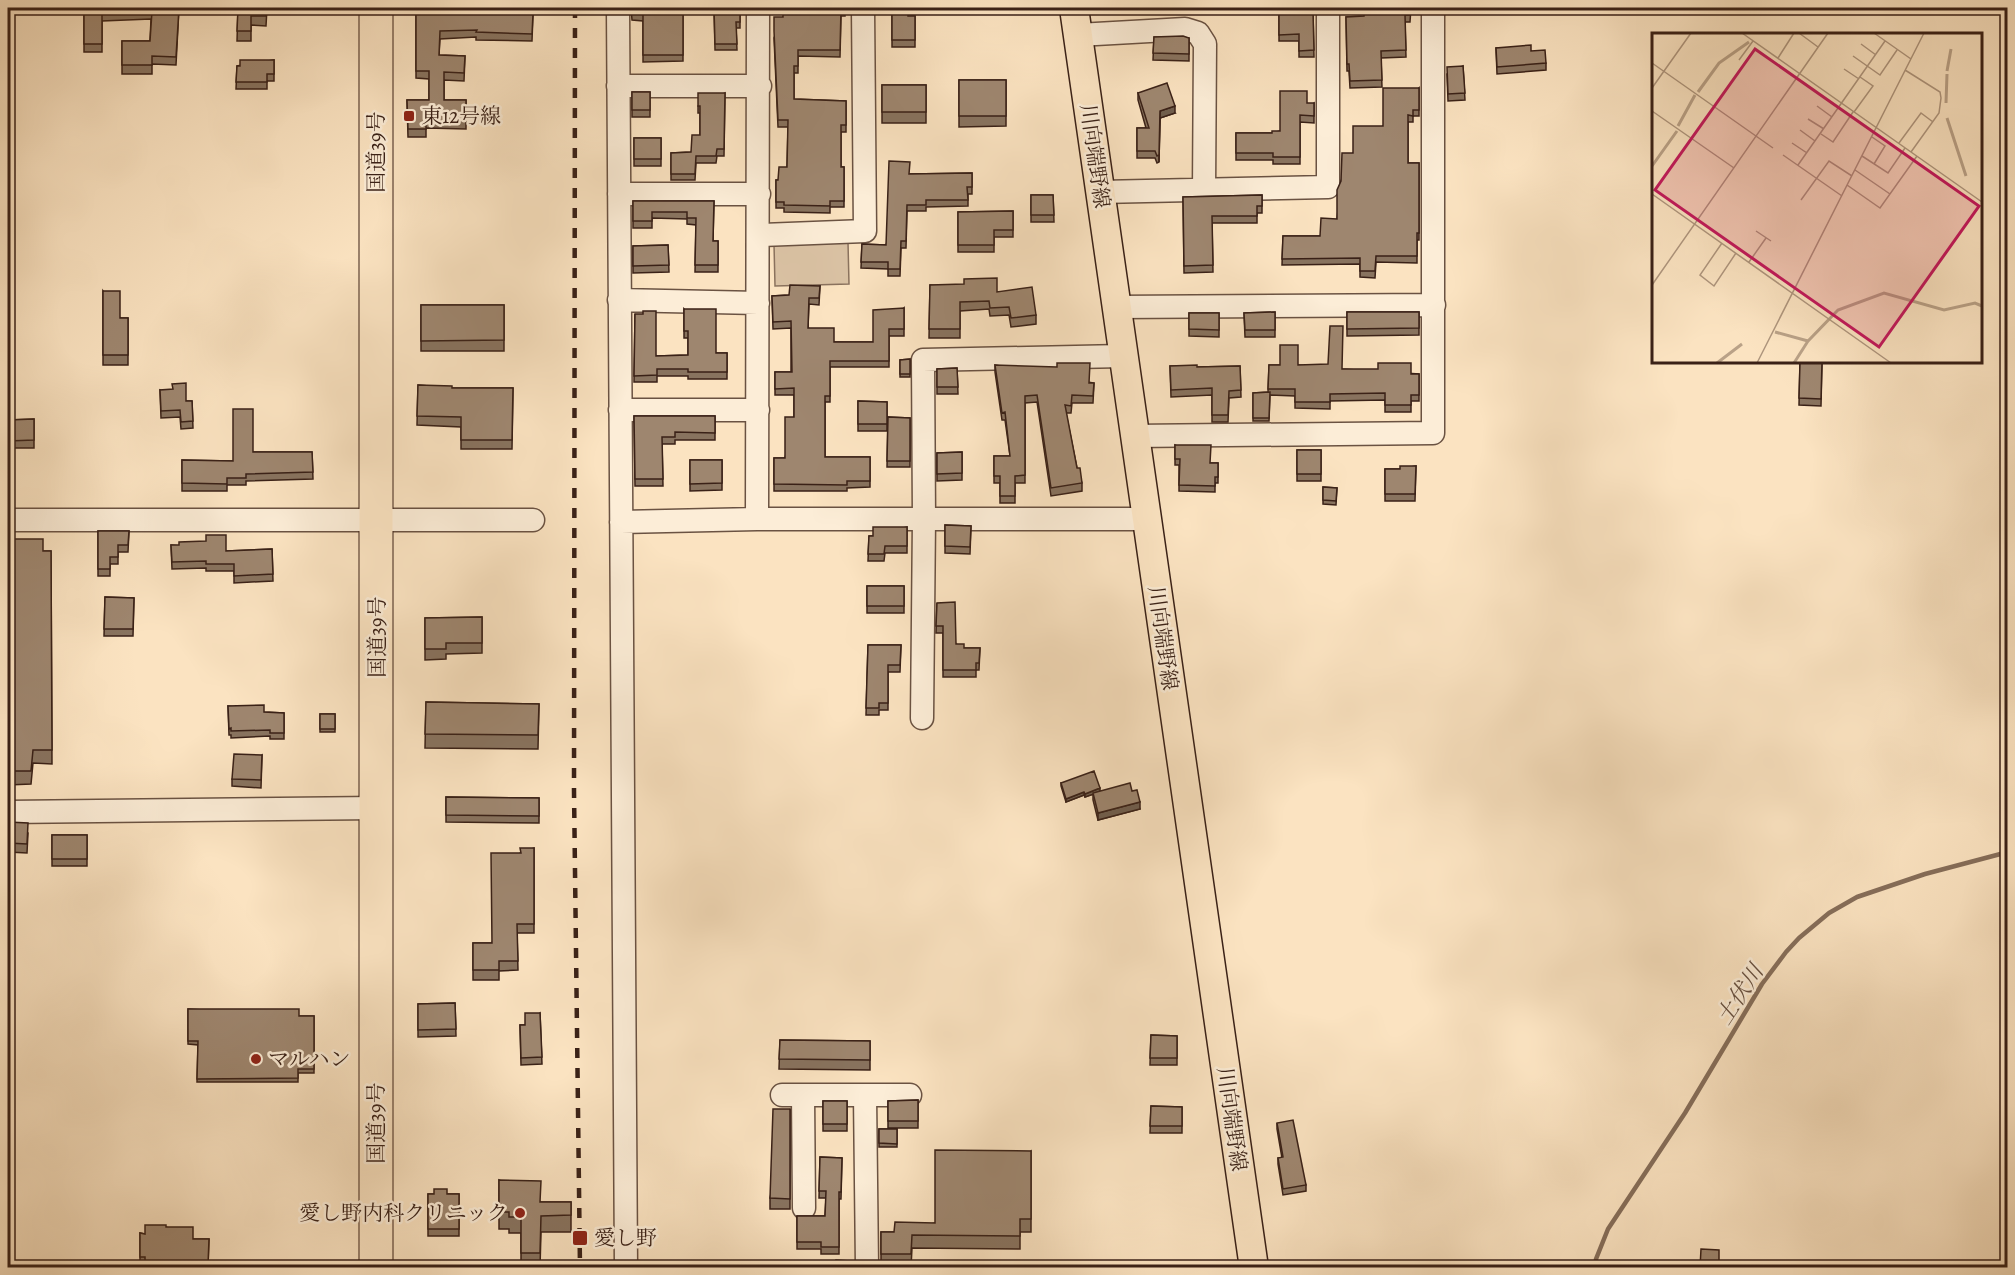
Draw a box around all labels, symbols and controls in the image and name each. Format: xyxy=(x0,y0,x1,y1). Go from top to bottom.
inset map xyxy=(1652,33,1982,363)
place label: 東12号線 xyxy=(421,102,501,130)
street label: 川向端野線 xyxy=(1074,102,1116,210)
marker: 東12号線 xyxy=(402,109,416,123)
street label: 国道39号 xyxy=(362,111,390,193)
street label: 川向端野線 xyxy=(1142,584,1184,692)
street label: 国道39号 xyxy=(363,596,391,678)
water label: 土伏川 xyxy=(1709,957,1771,1030)
place label: マルハン xyxy=(268,1045,351,1073)
marker: マルハン xyxy=(249,1052,263,1066)
street label: 川向端野線 xyxy=(1211,1065,1253,1173)
street label: 国道39号 xyxy=(362,1082,390,1164)
place label: 愛し野内科クリニック xyxy=(299,1199,508,1227)
marker: 愛し野内科クリニック xyxy=(513,1206,527,1220)
place label: 愛し野 xyxy=(594,1224,657,1252)
marker: 愛し野 xyxy=(571,1229,589,1247)

